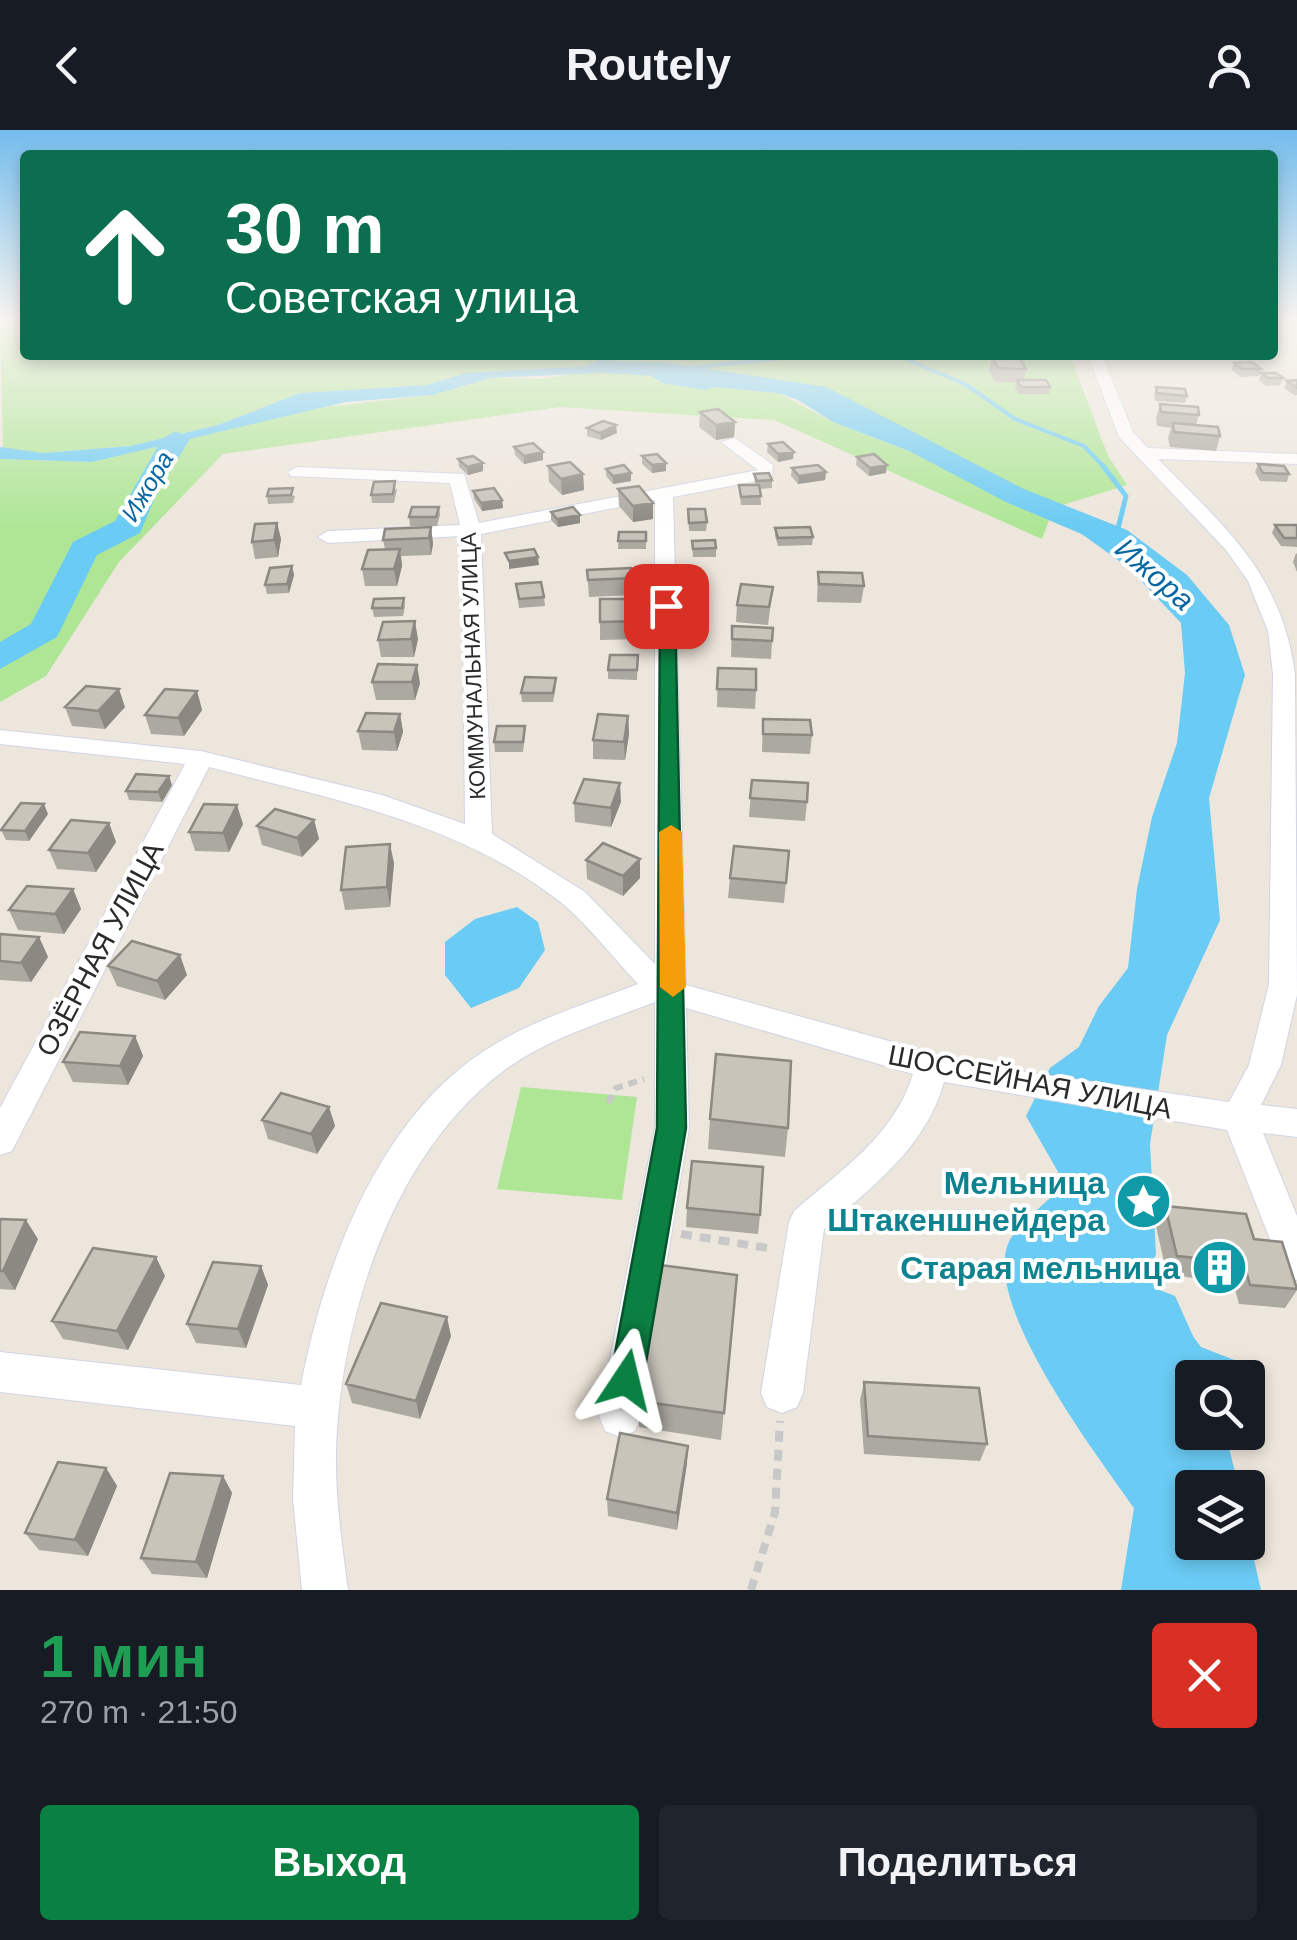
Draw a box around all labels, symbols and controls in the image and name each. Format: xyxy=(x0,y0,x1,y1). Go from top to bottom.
icon: back xyxy=(40,38,95,93)
icon: person xyxy=(1202,38,1257,93)
text: Routely xyxy=(566,39,731,90)
icon: ahead xyxy=(60,190,190,320)
text: 30 m xyxy=(225,190,385,268)
text: Советская улица xyxy=(225,272,578,323)
water label: Ижора xyxy=(115,446,179,526)
water label: Ижора xyxy=(1109,531,1201,617)
street label: КОММУНАЛЬНАЯ УЛИЦА xyxy=(456,532,490,800)
pin xyxy=(624,564,709,649)
icon: arrive xyxy=(639,579,694,634)
street label: ОЗЁРНАЯ УЛИЦА xyxy=(31,837,170,1061)
street label: ШОССЕЙНАЯ УЛИЦА xyxy=(886,1039,1175,1125)
place label: Мельница Штакеншнейдера xyxy=(827,1165,1105,1238)
place icon: Мельница Штакеншнейдера xyxy=(1114,1171,1174,1231)
building icon: Старая мельница xyxy=(1189,1238,1249,1298)
place label: Старая мельница xyxy=(900,1250,1180,1286)
position arrow xyxy=(574,1328,678,1432)
map controls xyxy=(1175,1360,1265,1560)
button: search xyxy=(1175,1360,1265,1450)
button: layers xyxy=(1175,1470,1265,1560)
text: 1 мин xyxy=(40,1623,208,1690)
button: close xyxy=(1152,1623,1257,1728)
text: 270 m · 21:50 xyxy=(40,1694,237,1730)
button: Выход xyxy=(40,1805,639,1920)
button: Поделиться xyxy=(659,1805,1257,1920)

